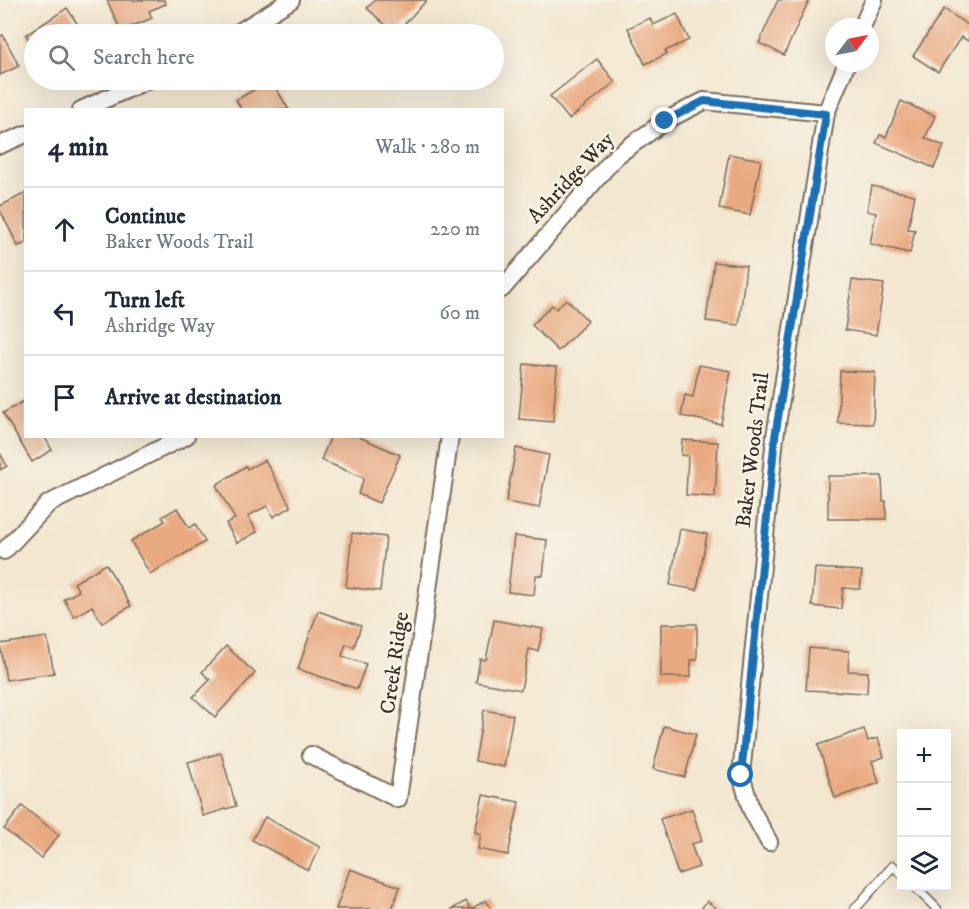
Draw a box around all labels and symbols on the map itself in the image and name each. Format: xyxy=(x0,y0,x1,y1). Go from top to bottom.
north arrow xyxy=(825,18,879,72)
route end xyxy=(651,107,677,133)
street label: Ashridge Way xyxy=(522,126,621,229)
street label: Baker Woods Trail xyxy=(731,370,776,529)
street label: Creek Ridge xyxy=(375,610,415,716)
route start xyxy=(727,761,753,787)

